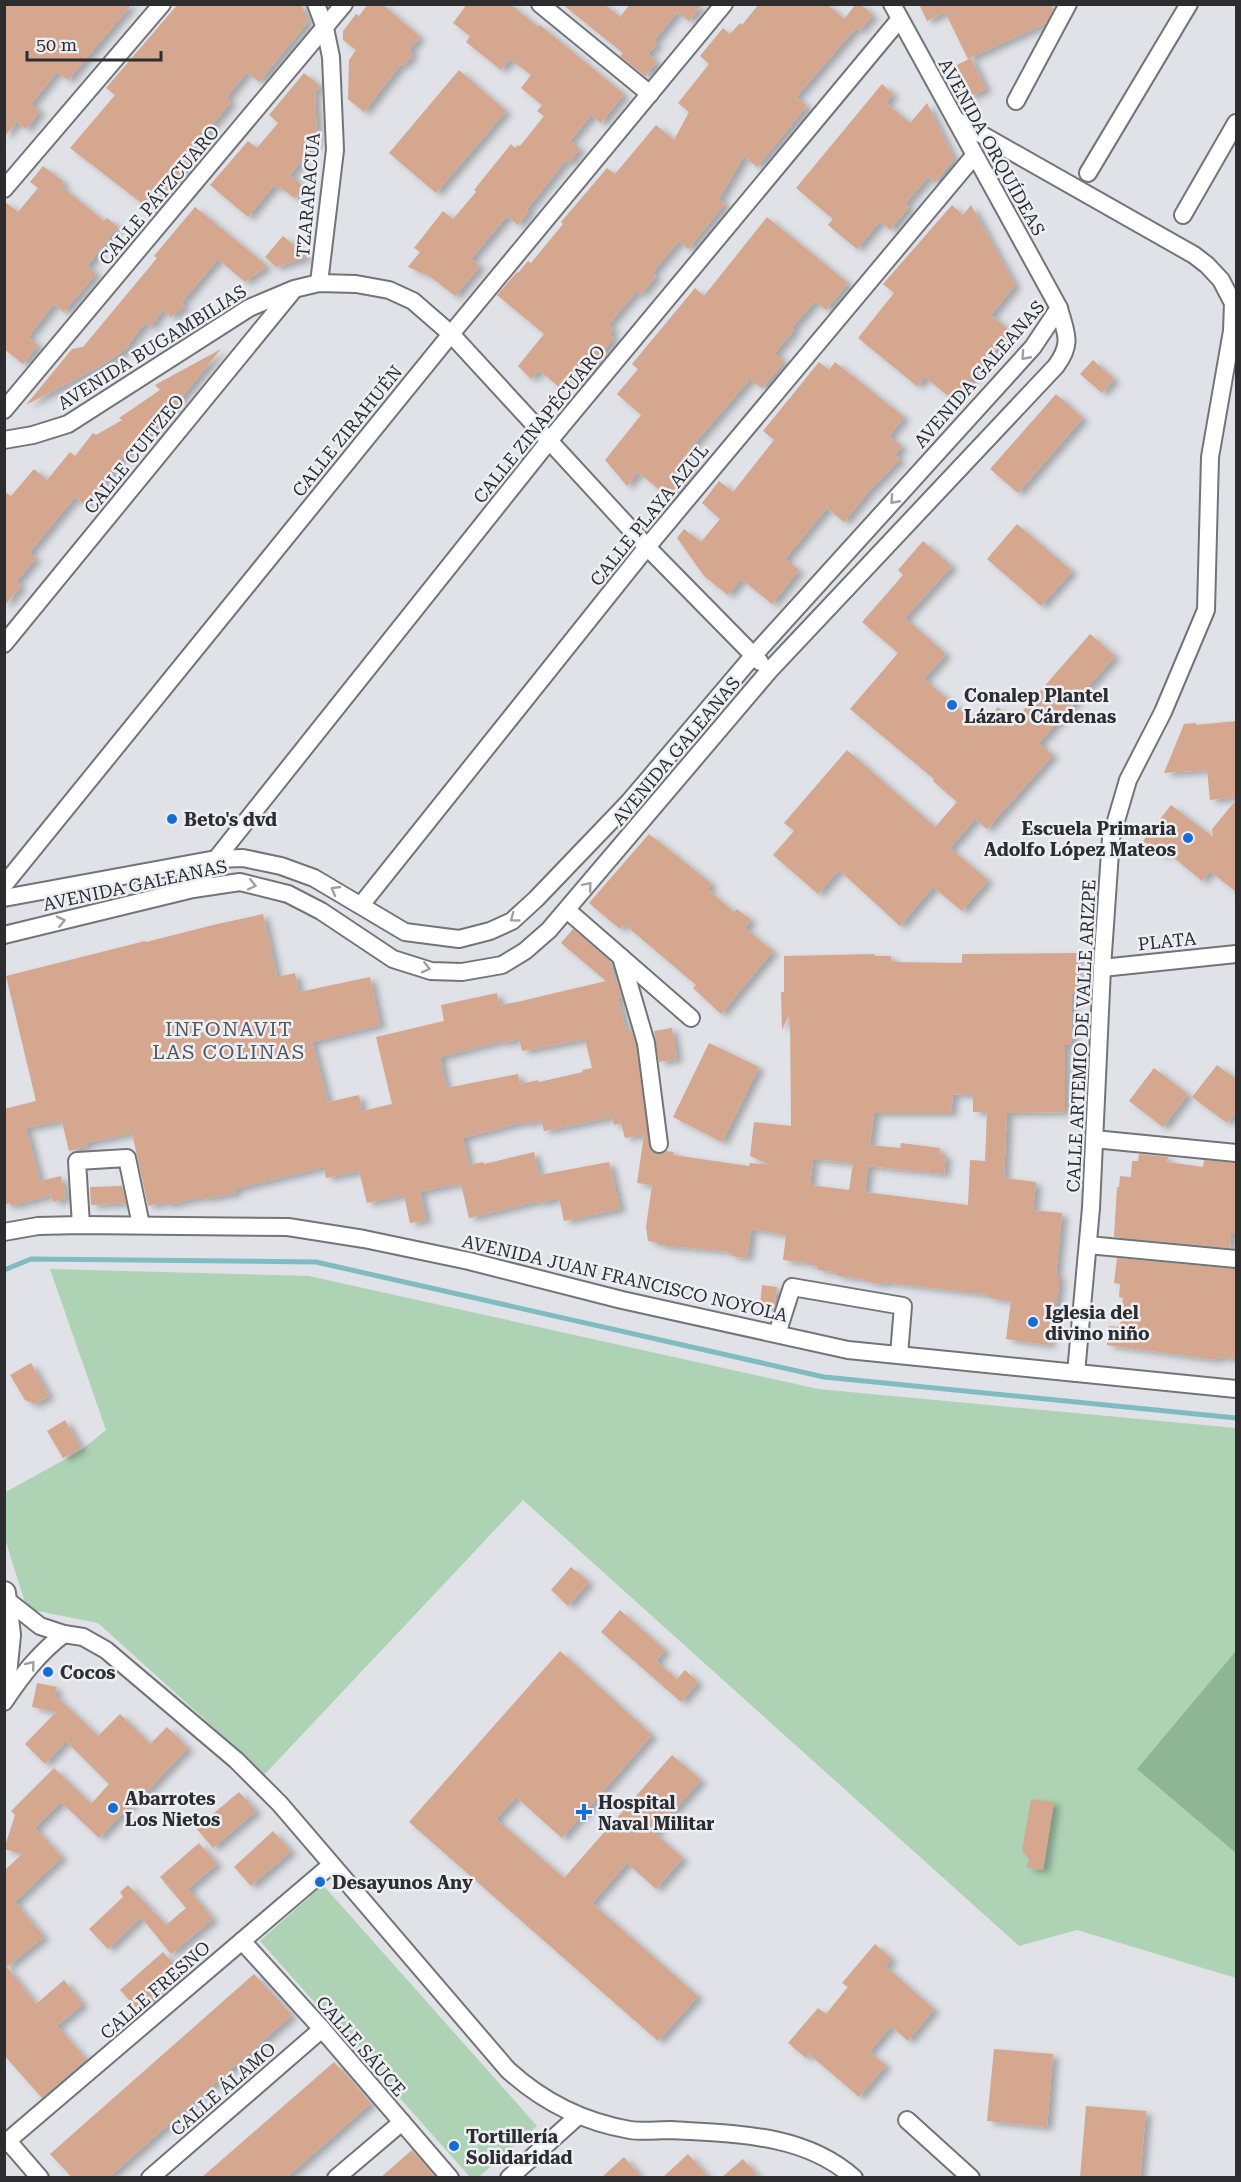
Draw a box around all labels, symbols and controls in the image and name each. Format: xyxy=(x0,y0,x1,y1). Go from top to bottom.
scale bar xyxy=(27,24,160,62)
text: 50 m xyxy=(36,34,77,55)
street label: AVENIDA ORQUÍDEAS xyxy=(935,55,1049,239)
street label: CALLE PÁTZCUARO xyxy=(94,121,224,269)
street label: TZARARACUA xyxy=(292,131,324,258)
street label: AVENIDA BUGAMBILIAS xyxy=(54,280,250,414)
street label: AVENIDA GALEANAS xyxy=(909,296,1049,452)
street label: CALLE ZINAPÉCUARO xyxy=(469,341,609,507)
one-way arrow xyxy=(1021,349,1032,360)
street label: CALLE ZIRAHUÉN xyxy=(288,361,406,501)
street label: CALLE CUITZEO xyxy=(80,390,188,518)
street label: CALLE PLAYA AZUL xyxy=(585,440,713,590)
one-way arrow xyxy=(890,494,901,504)
street label: AVENIDA GALEANAS xyxy=(608,672,744,830)
place label: Conalep Plantel Lázaro Cárdenas xyxy=(964,685,1116,727)
marker: Conalep Plantel Lázaro Cárdenas xyxy=(945,698,959,712)
place label: Beto's dvd xyxy=(184,809,277,830)
marker: Beto's dvd xyxy=(165,812,179,826)
place label: Escuela Primaria Adolfo López Mateos xyxy=(984,818,1176,860)
marker: Escuela Primaria Adolfo López Mateos xyxy=(1181,831,1195,845)
street label: AVENIDA GALEANAS xyxy=(41,855,229,915)
one-way arrow xyxy=(247,878,257,891)
street label: CALLE ARTEMIO DE VALLE ARIZPE xyxy=(1062,879,1100,1193)
one-way arrow xyxy=(580,882,591,893)
one-way arrow xyxy=(331,886,342,898)
one-way arrow xyxy=(509,910,520,921)
one-way arrow xyxy=(56,915,66,928)
street label: PLATA xyxy=(1137,927,1198,955)
one-way arrow xyxy=(421,961,431,974)
district label: INFONAVIT LAS COLINAS xyxy=(152,1017,306,1064)
street label: AVENIDA JUAN FRANCISCO NOYOLA xyxy=(460,1230,790,1326)
place label: Iglesia del divino niño xyxy=(1045,1302,1150,1344)
marker: Iglesia del divino niño xyxy=(1026,1315,1040,1329)
one-way arrow xyxy=(24,1661,35,1672)
place label: Cocos xyxy=(60,1662,116,1683)
marker: Cocos xyxy=(41,1665,55,1679)
place label: Abarrotes Los Nietos xyxy=(125,1788,220,1830)
place label: Hospital Naval Militar xyxy=(598,1792,714,1834)
marker: Abarrotes Los Nietos xyxy=(106,1801,120,1815)
marker: Hospital Naval Militar xyxy=(575,1803,593,1821)
place label: Desayunos Any xyxy=(332,1872,473,1893)
marker: Desayunos Any xyxy=(313,1875,327,1889)
street label: CALLE FRESNO xyxy=(96,1937,214,2043)
street label: CALLE SÁUCE xyxy=(312,1992,410,2100)
street label: CALLE ÁLAMO xyxy=(166,2038,280,2140)
place label: Tortillería Solidaridad xyxy=(466,2126,572,2168)
marker: Tortillería Solidaridad xyxy=(447,2139,461,2153)

